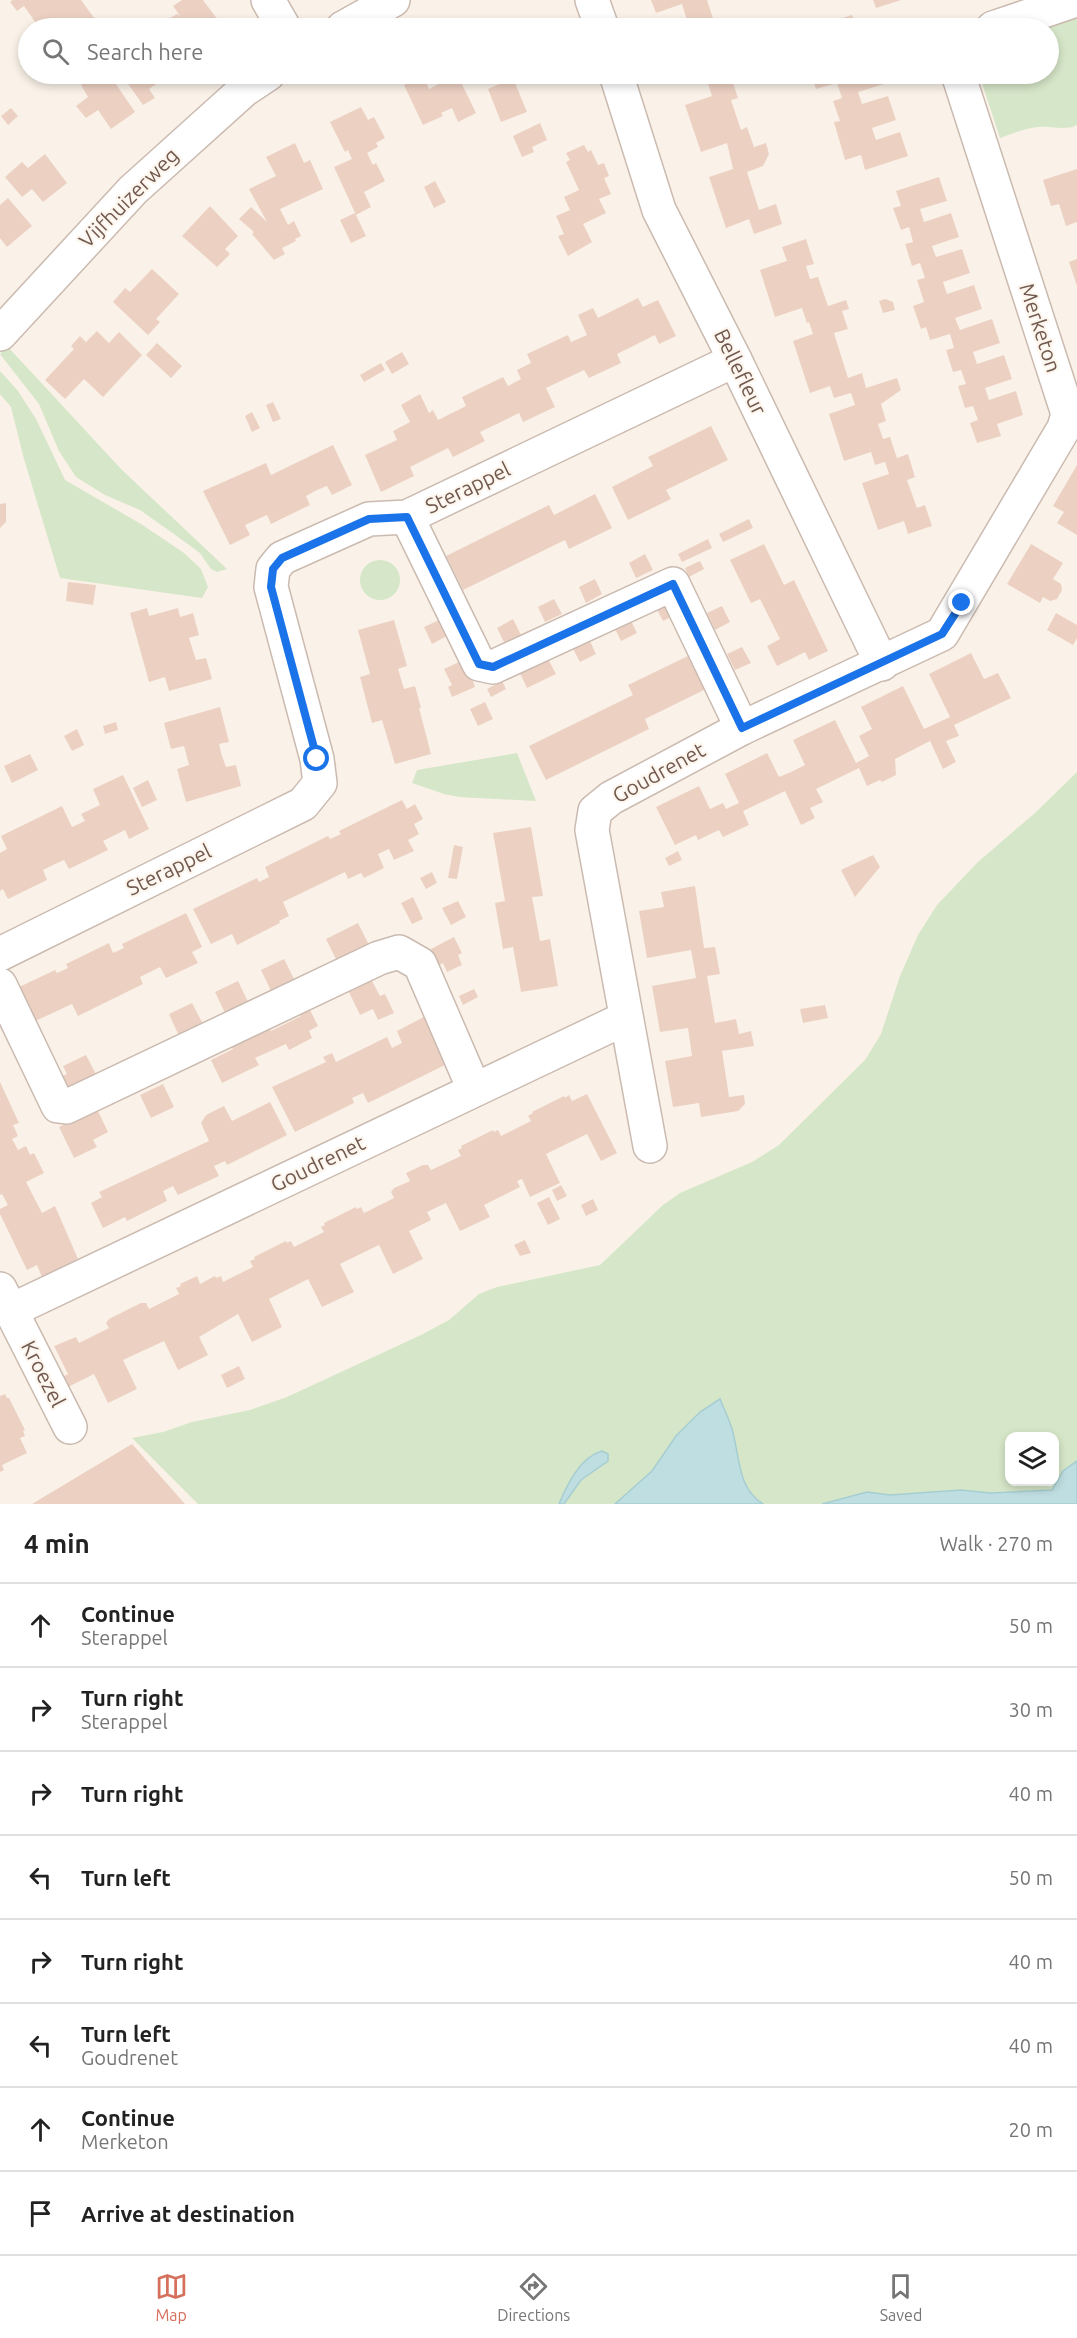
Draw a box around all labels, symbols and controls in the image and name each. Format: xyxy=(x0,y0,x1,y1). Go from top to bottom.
search box xyxy=(18,18,1059,84)
icon: search xyxy=(39,35,72,68)
text: Search here xyxy=(87,39,203,64)
street label: Vijfhuizerweg xyxy=(74,143,183,252)
street label: Merketon xyxy=(1015,280,1067,375)
street label: Bellefleur xyxy=(710,325,772,418)
street label: Sterappel xyxy=(421,456,514,518)
route end xyxy=(948,589,974,615)
street label: Goudrenet xyxy=(608,737,709,807)
route start xyxy=(303,745,329,771)
street label: Sterappel xyxy=(122,838,215,900)
street label: Goudrenet xyxy=(267,1130,369,1196)
street label: Kroezel xyxy=(17,1336,71,1411)
map controls xyxy=(1005,1432,1059,1486)
button: layers xyxy=(1005,1432,1059,1486)
text: 4 min xyxy=(24,1529,90,1558)
text: Walk · 270 m xyxy=(940,1532,1053,1555)
text: Continue xyxy=(81,1601,175,1626)
icon: ahead xyxy=(24,1609,57,1642)
text: 50 m xyxy=(1009,1614,1053,1637)
text: Sterappel xyxy=(81,1626,168,1649)
text: Turn right xyxy=(81,1685,183,1710)
icon: right xyxy=(24,1693,57,1726)
text: 30 m xyxy=(1009,1698,1053,1721)
text: Sterappel xyxy=(81,1710,168,1733)
icon: right xyxy=(24,1777,57,1810)
text: Turn right xyxy=(81,1781,183,1806)
text: 40 m xyxy=(1009,1782,1053,1805)
icon: left xyxy=(24,1861,57,1894)
text: Turn left xyxy=(81,1865,171,1890)
text: 50 m xyxy=(1009,1866,1053,1889)
icon: right xyxy=(24,1945,57,1978)
text: Turn right xyxy=(81,1949,183,1974)
text: 40 m xyxy=(1009,1950,1053,1973)
text: Turn left xyxy=(81,2021,171,2046)
icon: left xyxy=(24,2029,57,2062)
text: 40 m xyxy=(1009,2034,1053,2057)
text: Goudrenet xyxy=(81,2046,178,2069)
text: Continue xyxy=(81,2105,175,2130)
icon: ahead xyxy=(24,2113,57,2146)
text: 20 m xyxy=(1009,2118,1053,2141)
text: Merketon xyxy=(81,2130,169,2153)
icon: arrive xyxy=(24,2197,57,2230)
text: Arrive at destination xyxy=(81,2201,295,2226)
tab: Map xyxy=(155,2270,188,2324)
tab: Directions xyxy=(497,2270,570,2324)
tab: Saved xyxy=(880,2270,922,2324)

